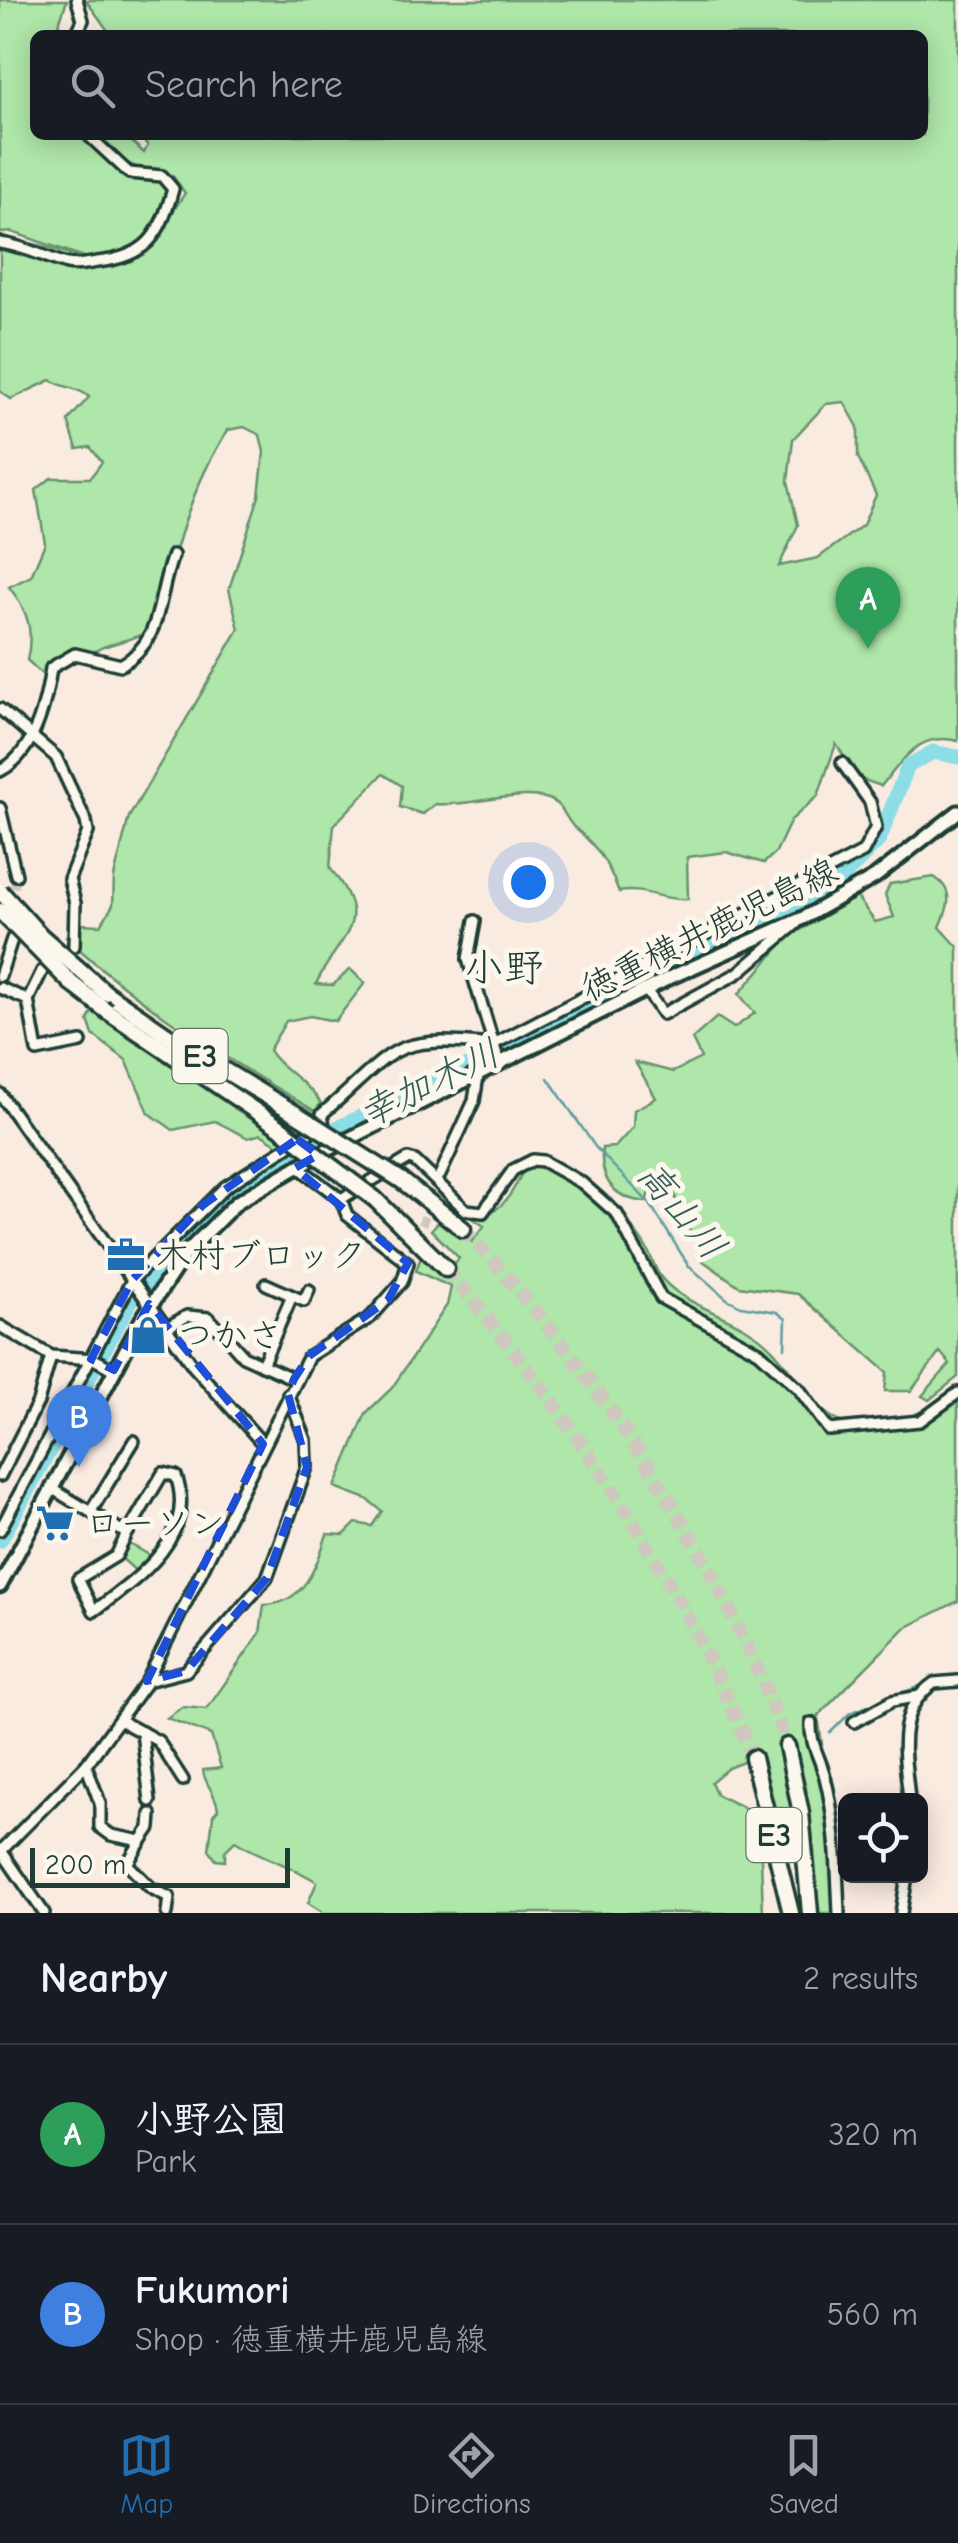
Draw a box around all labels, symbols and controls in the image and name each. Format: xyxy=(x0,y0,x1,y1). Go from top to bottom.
search box xyxy=(30,30,928,140)
icon: search xyxy=(65,58,120,113)
text: Search here xyxy=(145,63,343,107)
pin: A xyxy=(836,566,900,649)
street label: 徳重横井鹿児島線 xyxy=(574,850,844,1009)
your location xyxy=(503,857,554,908)
district label: 小野 xyxy=(464,945,544,991)
road number: E3 xyxy=(172,1029,228,1083)
water label: 幸加木川 xyxy=(351,1031,507,1137)
water label: 高山川 xyxy=(628,1153,735,1268)
office icon: 木村ブロック xyxy=(105,1234,147,1276)
place label: 木村ブロック xyxy=(156,1235,366,1276)
shop icon: つかさ xyxy=(127,1314,169,1356)
place label: つかさ xyxy=(178,1315,283,1356)
pin: B xyxy=(46,1384,112,1467)
supermarket icon: ローソン xyxy=(34,1502,76,1544)
place label: ローソン xyxy=(85,1503,225,1544)
map controls xyxy=(838,1793,928,1883)
button: locate xyxy=(838,1793,928,1883)
road number: E3 xyxy=(746,1808,802,1862)
scale bar xyxy=(30,1843,290,1888)
text: 200 m xyxy=(45,1849,126,1881)
text: Nearby xyxy=(40,1954,167,2003)
text: 2 results xyxy=(803,1960,918,1997)
text: 小野公園 xyxy=(135,2098,287,2142)
text: A xyxy=(64,2116,81,2153)
text: 320 m xyxy=(828,2116,918,2153)
text: Park xyxy=(135,2143,196,2180)
text: Fukumori xyxy=(135,2269,289,2313)
text: B xyxy=(63,2296,82,2333)
text: 560 m xyxy=(827,2296,918,2333)
text: Shop · 徳重横井鹿児島線 xyxy=(135,2321,487,2358)
tab: Map xyxy=(119,2428,174,2520)
tab: Directions xyxy=(412,2428,531,2520)
tab: Saved xyxy=(769,2428,839,2520)

